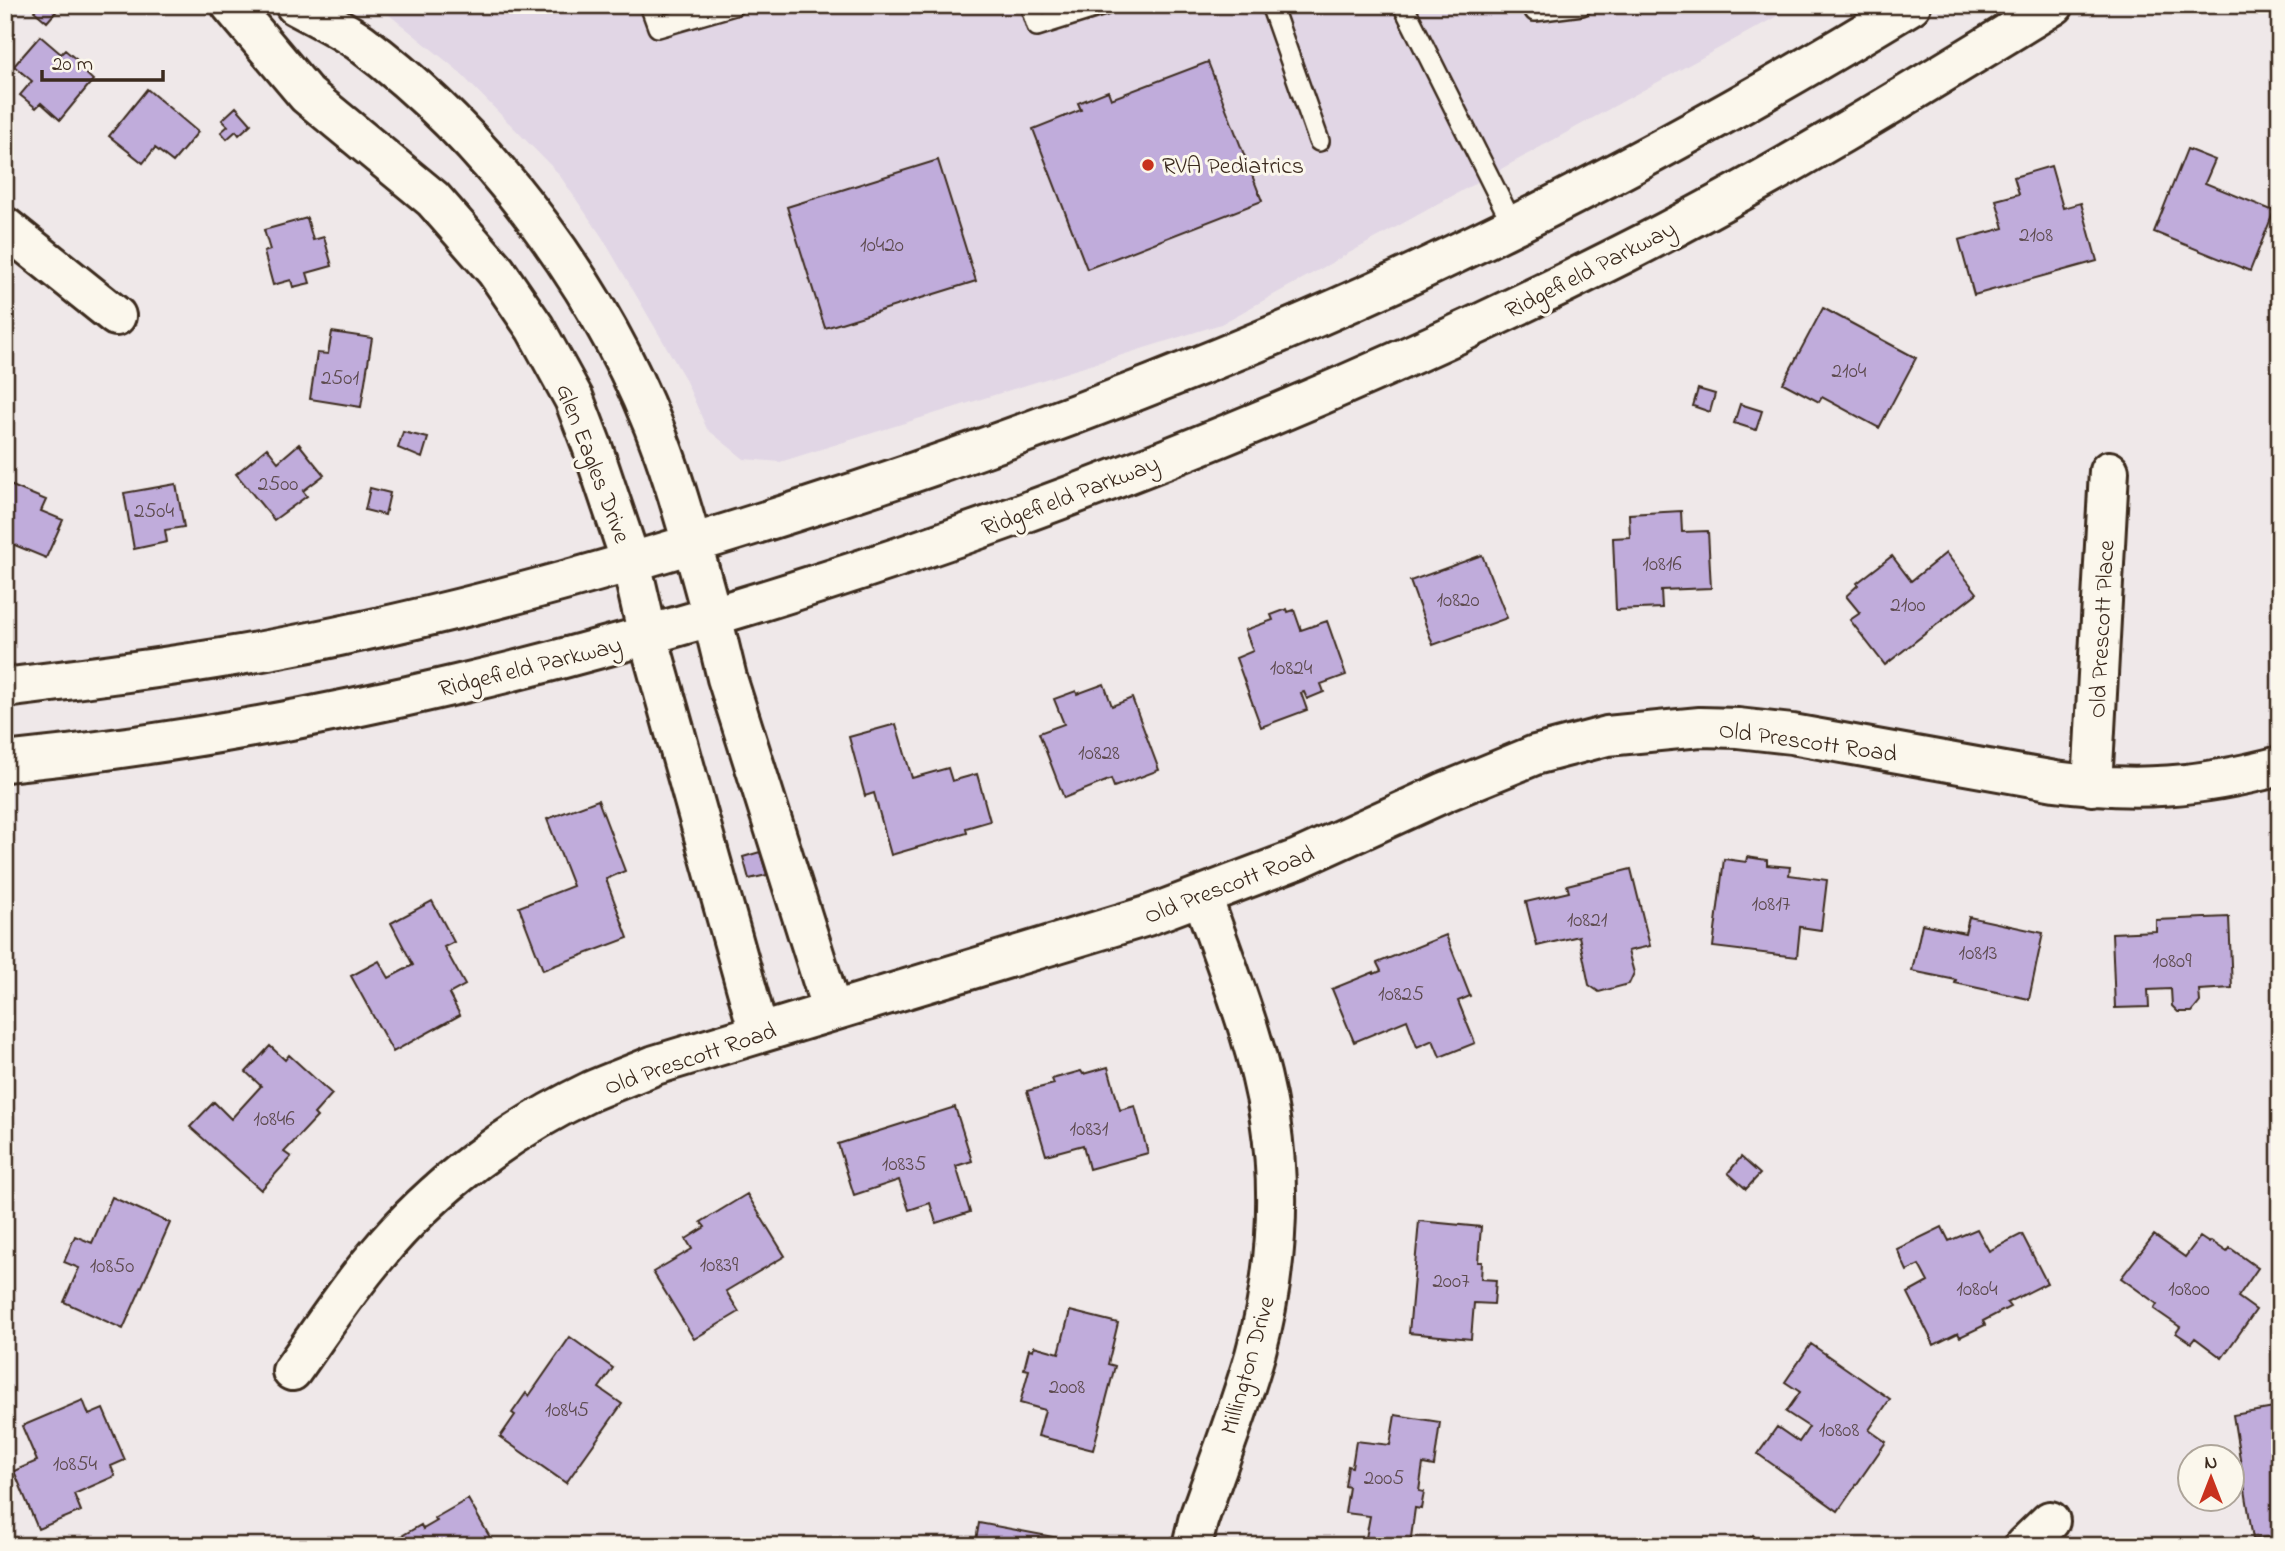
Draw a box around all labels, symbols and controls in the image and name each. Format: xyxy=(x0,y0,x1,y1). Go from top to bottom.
scale bar xyxy=(42,38,163,82)
text: 20 m xyxy=(52,50,93,80)
place label: RVA Pediatrics xyxy=(1162,150,1304,185)
marker: RVA Pediatrics xyxy=(1140,157,1156,173)
street label: Ridgefield Parkway xyxy=(1500,213,1683,330)
house number: 2108 xyxy=(2019,221,2053,251)
house number: 10420 xyxy=(860,231,904,261)
house number: 2104 xyxy=(1832,357,1867,387)
house number: 2501 xyxy=(321,364,359,394)
street label: Glen Eagles Drive xyxy=(545,379,638,549)
street label: Ridgefield Parkway xyxy=(977,447,1165,548)
house number: 2500 xyxy=(258,470,298,500)
house number: 2504 xyxy=(134,497,174,527)
street label: Old Prescott Place xyxy=(2081,539,2126,719)
house number: 10816 xyxy=(1642,550,1682,580)
house number: 10820 xyxy=(1436,586,1480,616)
house number: 2100 xyxy=(1890,591,1926,621)
street label: Ridgefield Parkway xyxy=(435,629,626,709)
house number: 10824 xyxy=(1270,654,1313,684)
street label: Old Prescott Road xyxy=(1716,714,1900,773)
house number: 10828 xyxy=(1078,739,1120,769)
street label: Old Prescott Road xyxy=(1140,838,1320,935)
house number: 10817 xyxy=(1752,890,1791,920)
house number: 10821 xyxy=(1567,906,1608,936)
house number: 10813 xyxy=(1959,939,1997,969)
house number: 10809 xyxy=(2152,947,2192,977)
house number: 10825 xyxy=(1378,980,1424,1010)
street label: Old Prescott Road xyxy=(600,1014,782,1106)
house number: 10846 xyxy=(253,1105,295,1135)
house number: 10831 xyxy=(1070,1115,1109,1145)
house number: 10835 xyxy=(882,1150,926,1180)
house number: 10839 xyxy=(700,1251,739,1281)
house number: 10850 xyxy=(90,1252,134,1282)
house number: 2007 xyxy=(1432,1267,1470,1297)
house number: 10804 xyxy=(1956,1275,1998,1305)
house number: 10800 xyxy=(2168,1275,2210,1305)
street label: Millington Drive xyxy=(1213,1292,1286,1439)
house number: 2008 xyxy=(1049,1373,1085,1403)
house number: 10845 xyxy=(545,1396,589,1426)
house number: 10808 xyxy=(1819,1416,1859,1446)
north arrow xyxy=(2176,1442,2246,1512)
house number: 10854 xyxy=(53,1450,97,1480)
text: N xyxy=(2205,1450,2218,1477)
house number: 2005 xyxy=(1364,1464,1404,1494)

